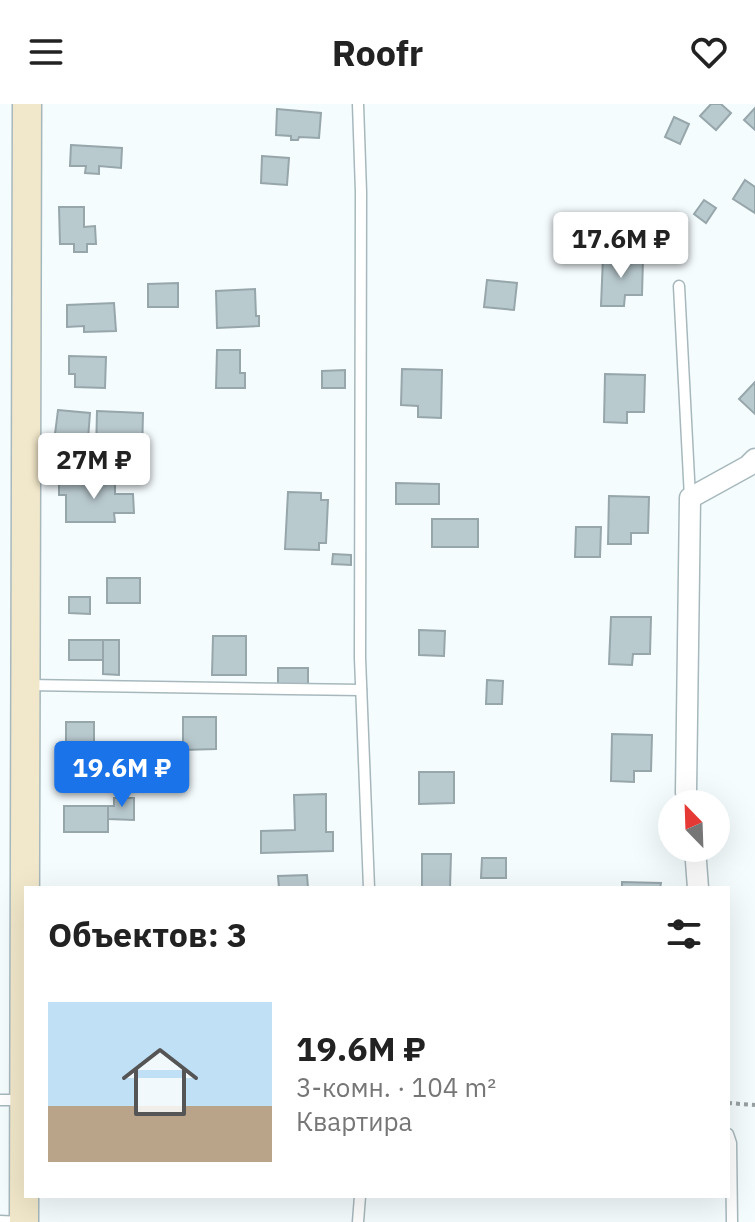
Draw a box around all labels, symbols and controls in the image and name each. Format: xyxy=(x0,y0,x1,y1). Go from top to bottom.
text: Roofr xyxy=(332,29,423,76)
icon: menu xyxy=(24,30,68,74)
icon: heart xyxy=(687,30,731,74)
pin: 17.6M ₽ xyxy=(547,212,695,280)
text: 17.6M ₽ xyxy=(571,221,671,255)
pin: 27M ₽ xyxy=(38,433,150,501)
text: 27M ₽ xyxy=(56,442,132,476)
pin: 19.6M ₽ xyxy=(48,741,196,809)
text: 19.6M ₽ xyxy=(72,750,172,784)
north arrow xyxy=(658,790,730,862)
map controls xyxy=(658,790,730,862)
text: Объектов: 3 xyxy=(48,912,247,956)
icon: filters xyxy=(662,912,706,956)
text: 19.6M ₽ xyxy=(296,1026,426,1070)
icon: home xyxy=(112,1034,208,1130)
text: 3-комн. · 104 m² xyxy=(296,1070,496,1104)
text: Квартира xyxy=(296,1104,413,1138)

